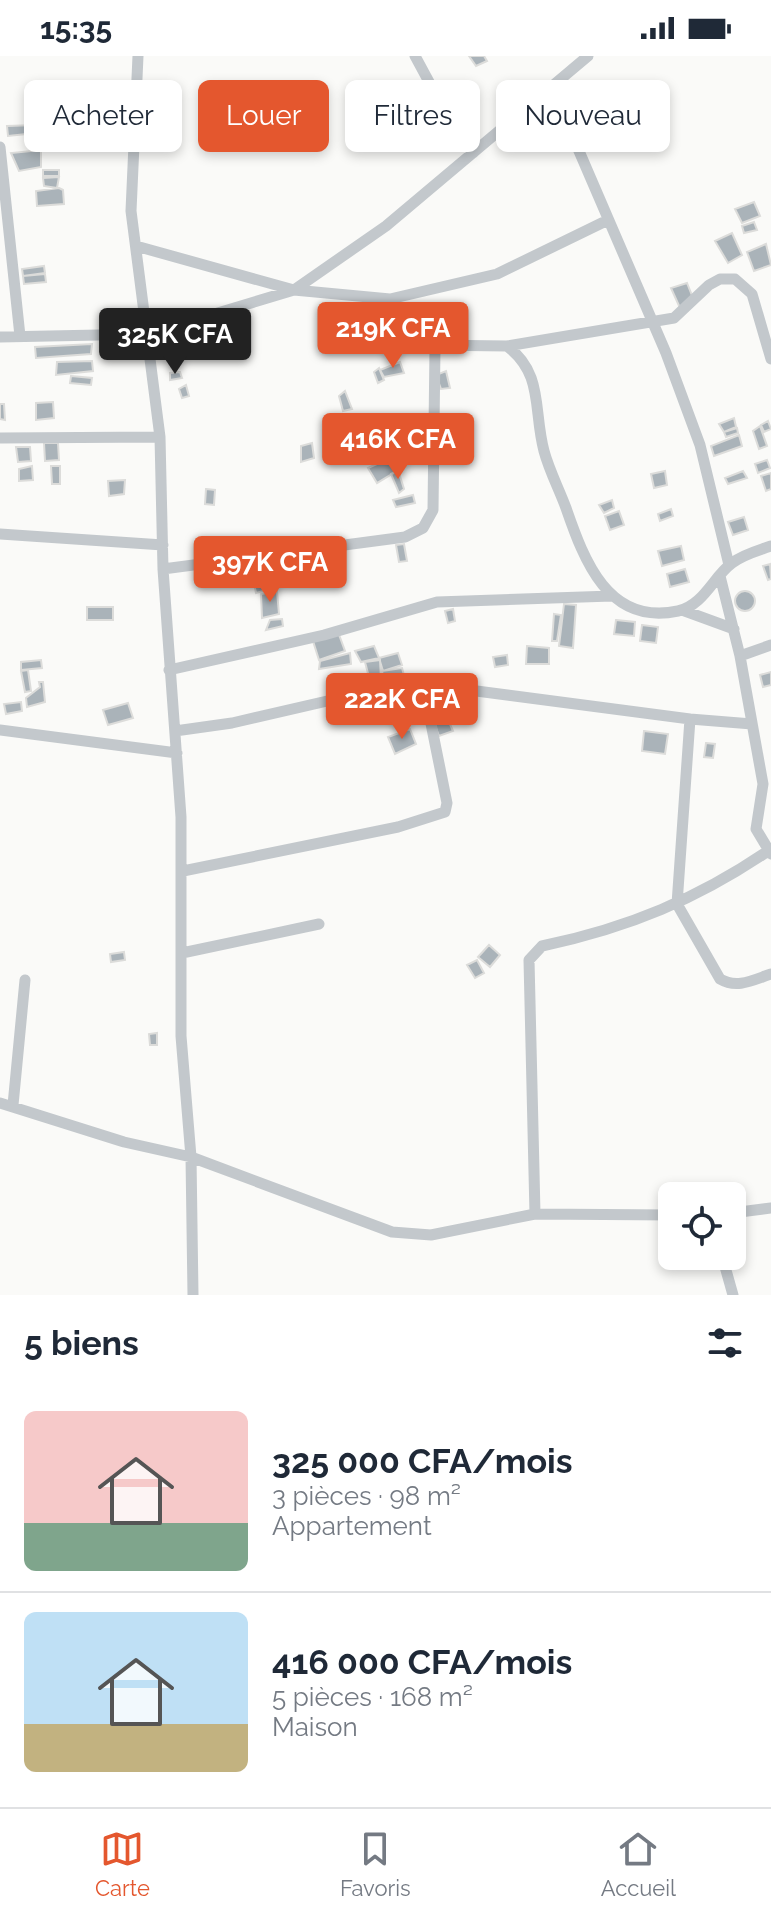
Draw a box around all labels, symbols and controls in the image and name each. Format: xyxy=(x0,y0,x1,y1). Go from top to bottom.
text: 15:35 xyxy=(40,11,112,46)
chip: Acheter xyxy=(24,80,182,152)
chip: Louer xyxy=(198,80,329,152)
chip: Filtres xyxy=(345,80,480,152)
chip: Nouveau xyxy=(496,80,670,152)
pin: 219K CFA xyxy=(310,302,476,370)
pin: 325K CFA xyxy=(92,308,258,376)
text: 219K CFA xyxy=(335,313,451,343)
text: 325K CFA xyxy=(117,319,233,349)
pin: 416K CFA xyxy=(315,413,481,481)
text: 416K CFA xyxy=(340,424,456,454)
pin: 397K CFA xyxy=(187,536,353,604)
text: 397K CFA xyxy=(212,547,328,577)
pin: 222K CFA xyxy=(319,673,485,741)
text: 222K CFA xyxy=(344,684,460,714)
map controls xyxy=(658,1182,746,1270)
button: locate xyxy=(658,1182,746,1270)
icon: filters xyxy=(703,1321,747,1365)
text: 5 biens xyxy=(24,1323,139,1363)
text: 325 000 CFA/mois xyxy=(272,1441,572,1481)
icon: home xyxy=(88,1443,184,1539)
text: 3 pièces · 98 m² xyxy=(272,1481,461,1511)
text: Appartement xyxy=(272,1511,432,1541)
text: 416 000 CFA/mois xyxy=(272,1642,572,1682)
icon: home xyxy=(88,1644,184,1740)
text: 5 pièces · 168 m² xyxy=(272,1682,473,1712)
text: Maison xyxy=(272,1712,358,1742)
tab: Carte xyxy=(95,1827,150,1901)
tab: Favoris xyxy=(340,1827,411,1901)
tab: Accueil xyxy=(601,1827,676,1901)

